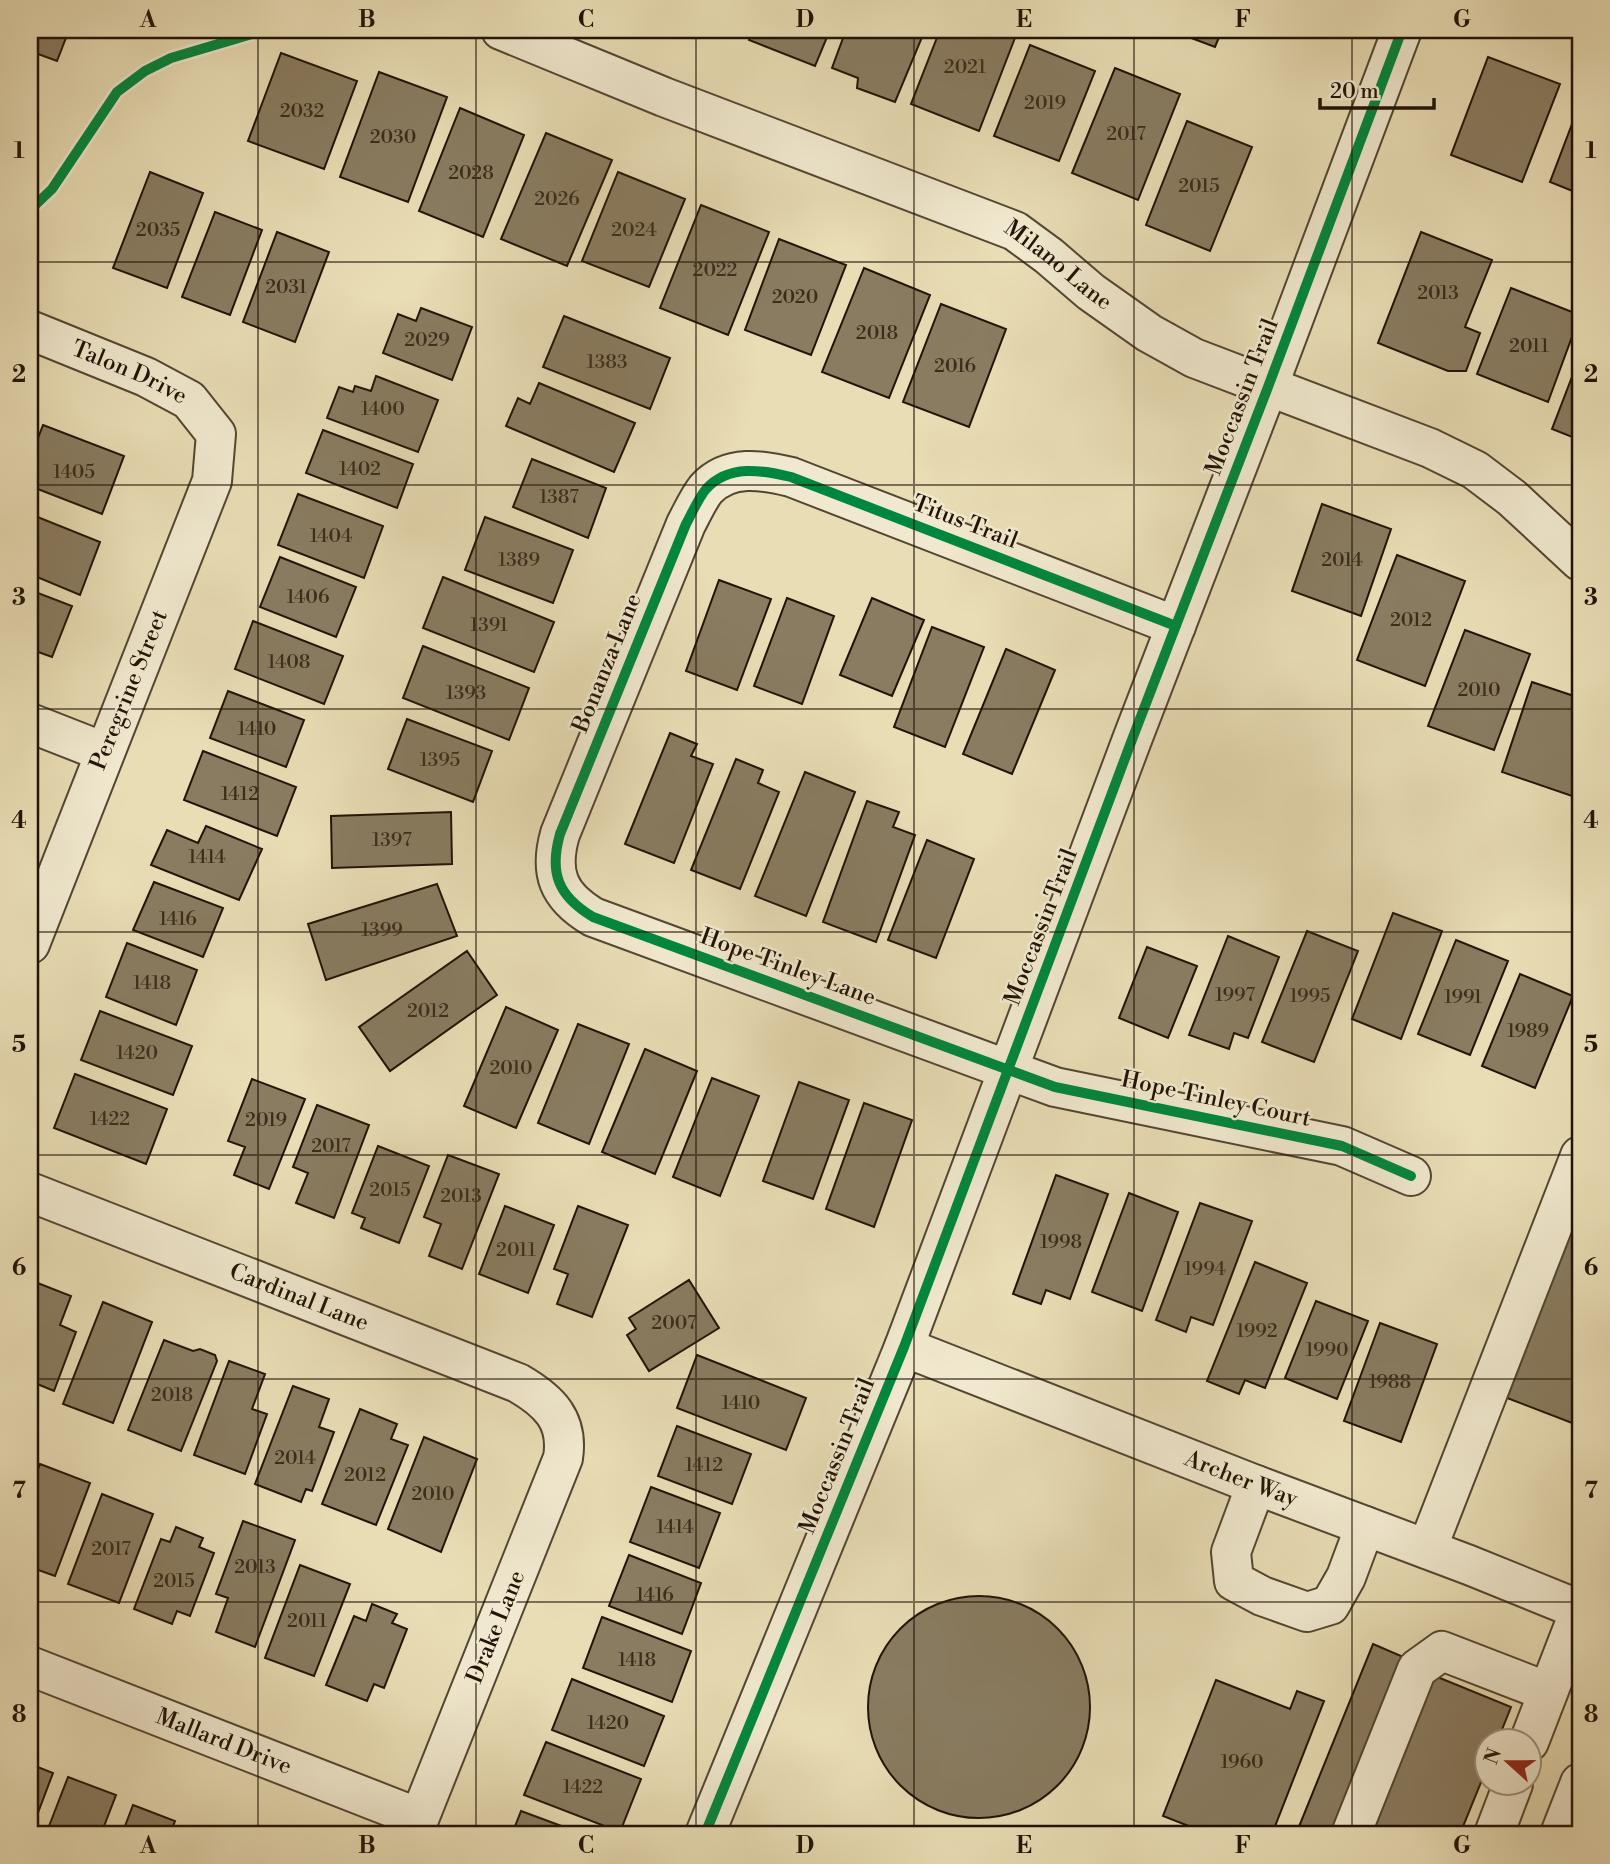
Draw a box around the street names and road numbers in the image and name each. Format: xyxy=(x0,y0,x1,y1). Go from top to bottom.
street label: Milano Lane xyxy=(999,214,1117,316)
street label: Moccassin Trail xyxy=(1199,315,1285,479)
street label: Talon Drive xyxy=(68,334,192,410)
street label: Titus Trail xyxy=(908,489,1022,555)
street label: Bonanza Lane xyxy=(566,589,648,738)
street label: Peregrine Street xyxy=(84,606,174,774)
street label: Moccassin Trail xyxy=(998,845,1084,1009)
street label: Hope Tinley Lane xyxy=(696,922,880,1012)
street label: Hope Tinley Court xyxy=(1119,1065,1313,1133)
street label: Cardinal Lane xyxy=(226,1258,373,1337)
street label: Moccassin Trail xyxy=(793,1374,881,1538)
street label: Archer Way xyxy=(1180,1444,1302,1514)
street label: Drake Lane xyxy=(461,1566,531,1688)
street label: Mallard Drive xyxy=(152,1703,296,1781)

